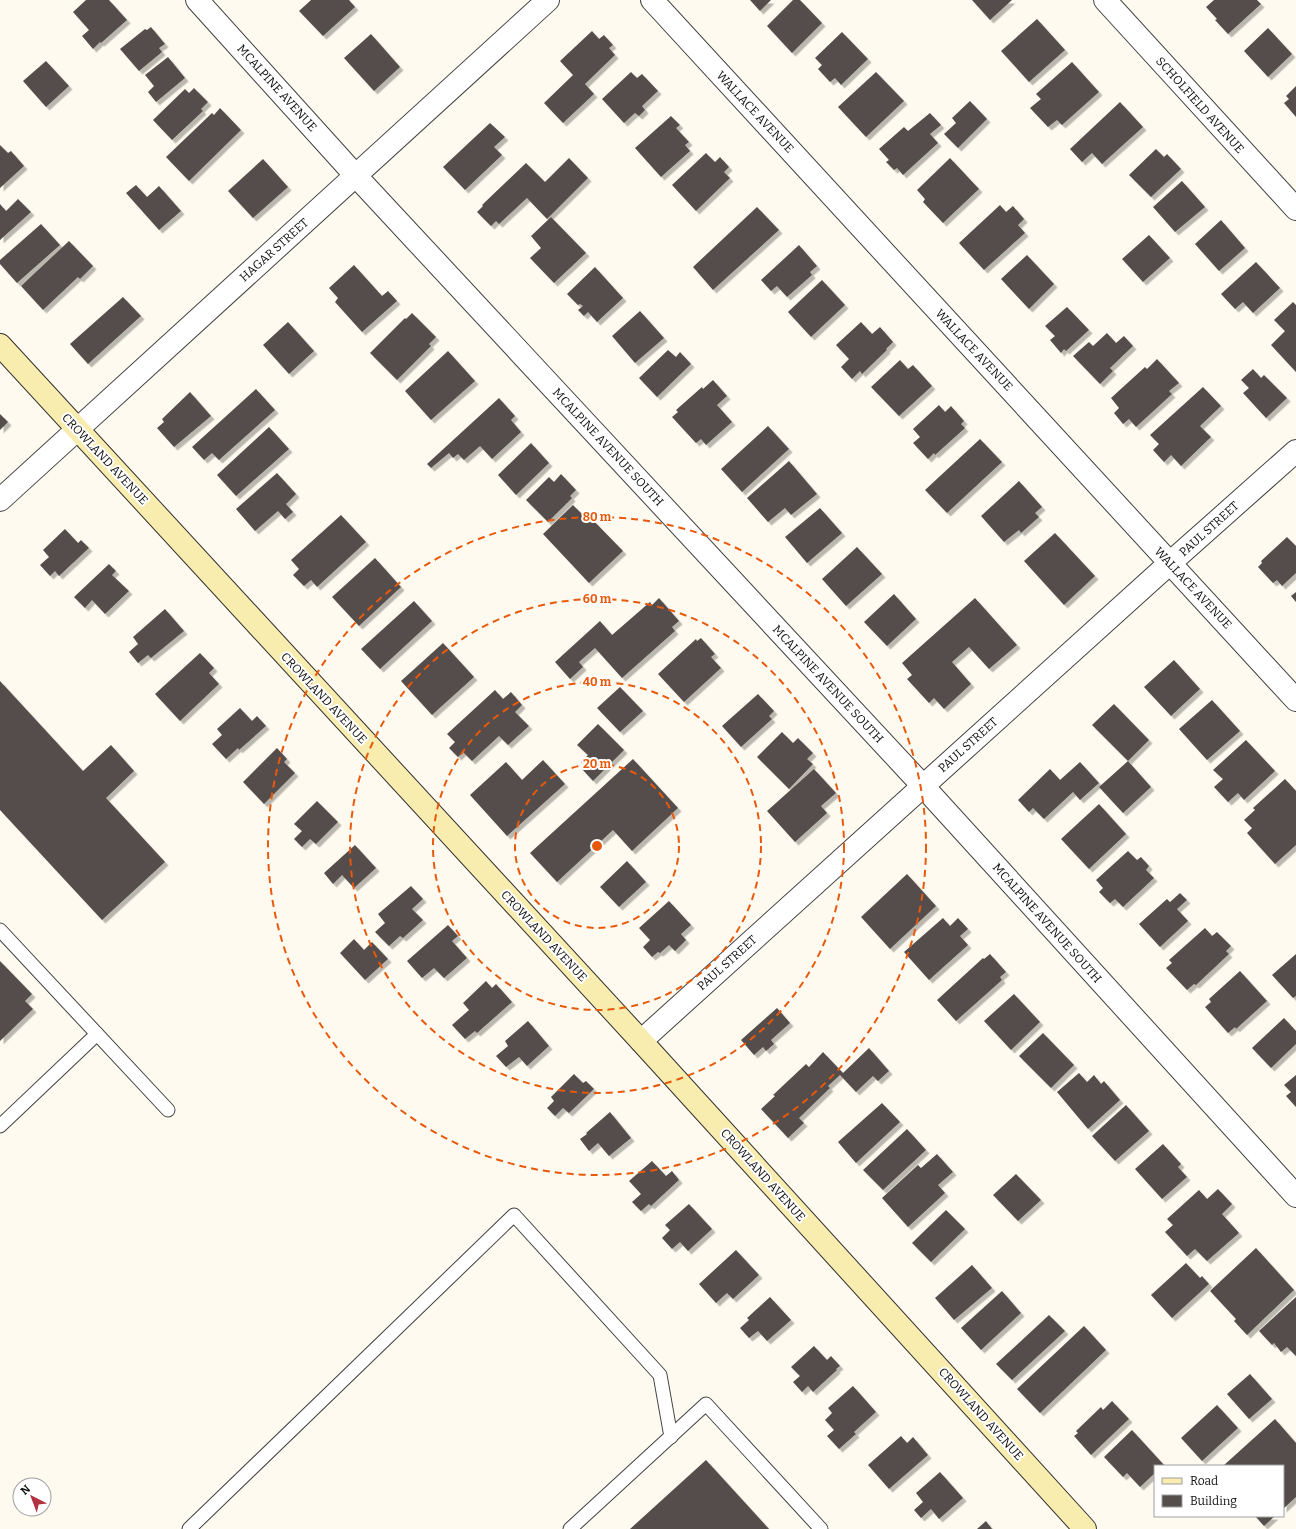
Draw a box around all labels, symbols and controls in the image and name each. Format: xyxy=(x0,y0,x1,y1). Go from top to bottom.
street label: MCALPINE AVENUE xyxy=(234,42,320,134)
street label: SCHOLFIELD AVENUE xyxy=(1153,54,1247,156)
street label: WALLACE AVENUE xyxy=(713,68,797,156)
street label: HAGAR STREET xyxy=(237,216,311,284)
street label: WALLACE AVENUE xyxy=(932,306,1016,394)
street label: MCALPINE AVENUE SOUTH xyxy=(550,385,666,509)
street label: CROWLAND AVENUE xyxy=(59,411,151,507)
street label: PAUL STREET xyxy=(1176,499,1242,559)
text: 80 m xyxy=(583,510,612,524)
street label: WALLACE AVENUE xyxy=(1151,544,1235,632)
text: 60 m xyxy=(583,592,612,606)
street label: MCALPINE AVENUE SOUTH xyxy=(770,622,886,746)
street label: CROWLAND AVENUE xyxy=(278,650,370,746)
text: 40 m xyxy=(583,675,612,689)
street label: PAUL STREET xyxy=(935,715,1001,775)
text: 20 m xyxy=(583,757,612,771)
centre of rings xyxy=(590,839,604,853)
street label: MCALPINE AVENUE SOUTH xyxy=(990,860,1104,986)
street label: CROWLAND AVENUE xyxy=(498,888,590,984)
street label: PAUL STREET xyxy=(694,933,760,993)
street label: CROWLAND AVENUE xyxy=(718,1126,808,1224)
street label: CROWLAND AVENUE xyxy=(936,1365,1026,1463)
legend xyxy=(1154,1465,1284,1517)
text: Road xyxy=(1190,1474,1218,1488)
north arrow xyxy=(12,1477,52,1517)
text: N xyxy=(18,1482,34,1498)
text: Building xyxy=(1190,1494,1237,1508)

